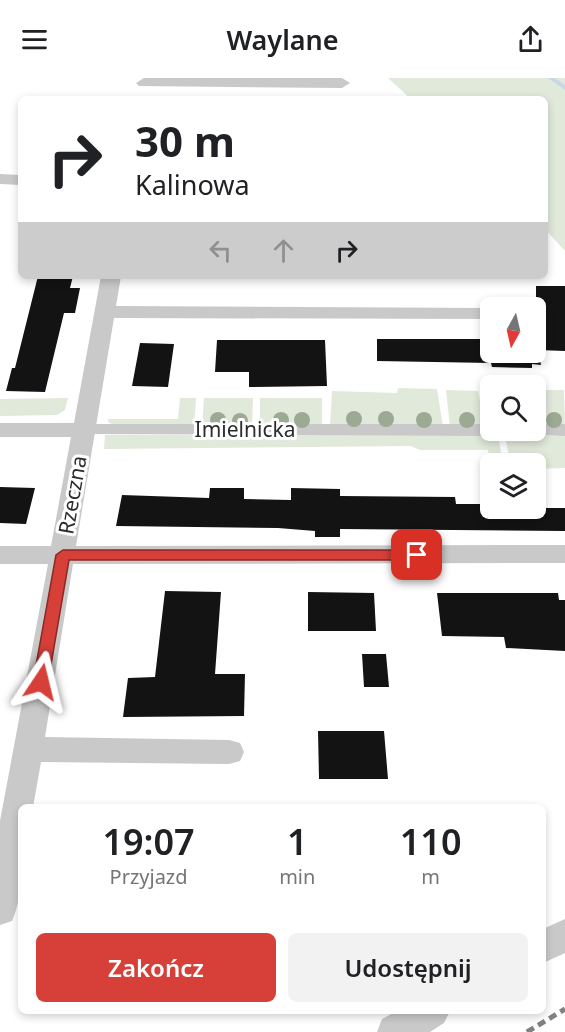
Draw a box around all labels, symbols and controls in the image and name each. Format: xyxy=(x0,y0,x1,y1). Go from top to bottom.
text: Waylane xyxy=(226,21,339,58)
icon: menu xyxy=(18,23,51,56)
icon: share xyxy=(514,23,547,56)
text: 30 m xyxy=(135,112,235,169)
icon: right xyxy=(36,120,114,198)
text: Kalinowa xyxy=(135,166,250,203)
icon: left xyxy=(204,234,237,267)
icon: ahead xyxy=(267,234,300,267)
icon: right xyxy=(330,234,363,267)
north arrow xyxy=(480,297,546,363)
map controls xyxy=(480,297,546,519)
button: search xyxy=(480,375,546,441)
street label: Imielnicka xyxy=(195,415,295,443)
street label: Rzeczna xyxy=(51,453,93,536)
button: layers xyxy=(480,453,546,519)
pin xyxy=(391,529,442,580)
icon: arrive xyxy=(400,538,433,571)
position arrow xyxy=(9,650,73,714)
text: 19:07 xyxy=(102,817,195,866)
text: 1 xyxy=(287,817,308,866)
text: 110 xyxy=(400,817,462,866)
text: Przyjazd xyxy=(110,863,188,890)
text: min xyxy=(279,863,315,890)
text: m xyxy=(421,863,440,890)
button: Zakończ xyxy=(36,933,276,1002)
button: Udostępnij xyxy=(288,933,528,1002)

